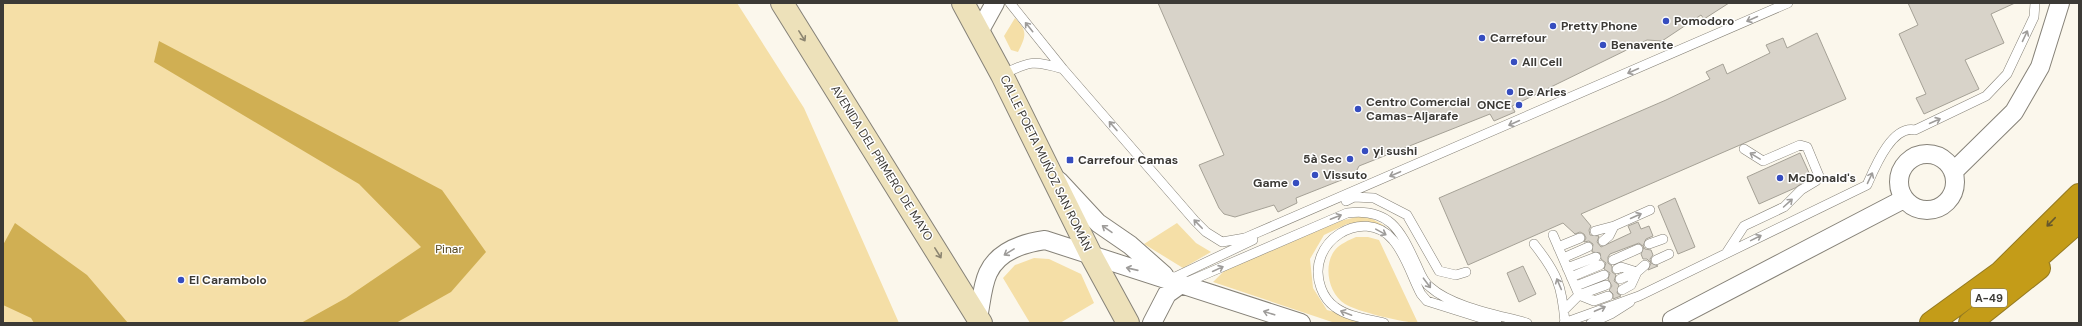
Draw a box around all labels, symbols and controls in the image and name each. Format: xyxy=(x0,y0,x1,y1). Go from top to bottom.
place label: Pomodoro xyxy=(1674,13,1734,29)
one-way arrow xyxy=(1747,15,1759,23)
marker: Pomodoro xyxy=(1661,16,1671,26)
place label: Pretty Phone xyxy=(1561,18,1638,34)
one-way arrow xyxy=(1025,21,1034,32)
marker: Pretty Phone xyxy=(1548,21,1558,31)
one-way arrow xyxy=(799,30,807,42)
place label: Carrefour xyxy=(1490,30,1547,46)
one-way arrow xyxy=(2022,31,2029,43)
marker: Carrefour xyxy=(1477,33,1487,43)
place label: Benavente xyxy=(1611,37,1674,53)
marker: Benavente xyxy=(1598,40,1608,50)
place label: All Cell xyxy=(1522,54,1562,70)
marker: All Cell xyxy=(1509,57,1519,67)
one-way arrow xyxy=(1627,67,1639,75)
street label: CALLE POETA MUÑOZ SAN ROMÁN xyxy=(996,73,1096,253)
street label: AVENIDA DEL PRIMERO DE MAYO xyxy=(827,82,937,244)
place label: De Arles xyxy=(1518,84,1567,100)
marker: De Arles xyxy=(1505,87,1515,97)
place label: Centro Comercial Camas-Aljarafe xyxy=(1366,94,1470,124)
place label: ONCE xyxy=(1477,97,1511,113)
marker: ONCE xyxy=(1514,100,1524,110)
marker: Centro Comercial Camas-Aljarafe xyxy=(1353,104,1363,114)
one-way arrow xyxy=(1928,117,1940,124)
one-way arrow xyxy=(1508,119,1520,127)
one-way arrow xyxy=(1108,121,1118,131)
place label: yi sushi xyxy=(1373,143,1417,159)
marker: yi sushi xyxy=(1360,146,1370,156)
place label: 5à Sec xyxy=(1303,151,1342,167)
place label: Carrefour Camas xyxy=(1078,152,1178,168)
one-way arrow xyxy=(1750,152,1761,160)
marker: 5à Sec xyxy=(1345,154,1355,164)
marker: Carrefour Camas xyxy=(1065,155,1075,165)
place label: Vissuto xyxy=(1323,167,1367,183)
marker: Vissuto xyxy=(1310,170,1320,180)
place label: McDonald's xyxy=(1788,170,1856,186)
one-way arrow xyxy=(1389,171,1401,178)
one-way arrow xyxy=(1867,172,1874,184)
marker: McDonald's xyxy=(1775,173,1785,183)
place label: Game xyxy=(1253,175,1288,191)
marker: Game xyxy=(1291,178,1301,188)
one-way arrow xyxy=(1783,198,1793,207)
one-way arrow xyxy=(1330,212,1342,220)
one-way arrow xyxy=(1630,212,1642,219)
one-way arrow xyxy=(2046,217,2056,227)
one-way arrow xyxy=(1193,219,1203,229)
one-way arrow xyxy=(1101,225,1112,233)
one-way arrow xyxy=(1375,228,1387,236)
one-way arrow xyxy=(1750,234,1762,241)
park label: Pinar xyxy=(435,241,463,257)
one-way arrow xyxy=(934,247,942,258)
one-way arrow xyxy=(1004,248,1015,256)
one-way arrow xyxy=(1126,264,1139,272)
one-way arrow xyxy=(1211,265,1223,273)
place label: El Carambolo xyxy=(189,272,267,288)
marker: El Carambolo xyxy=(176,275,186,285)
one-way arrow xyxy=(1423,277,1431,288)
one-way arrow xyxy=(1555,279,1562,291)
road number: A-49 xyxy=(1971,289,2007,307)
one-way arrow xyxy=(1594,305,1606,313)
one-way arrow xyxy=(1263,308,1275,316)
one-way arrow xyxy=(1341,308,1353,316)

